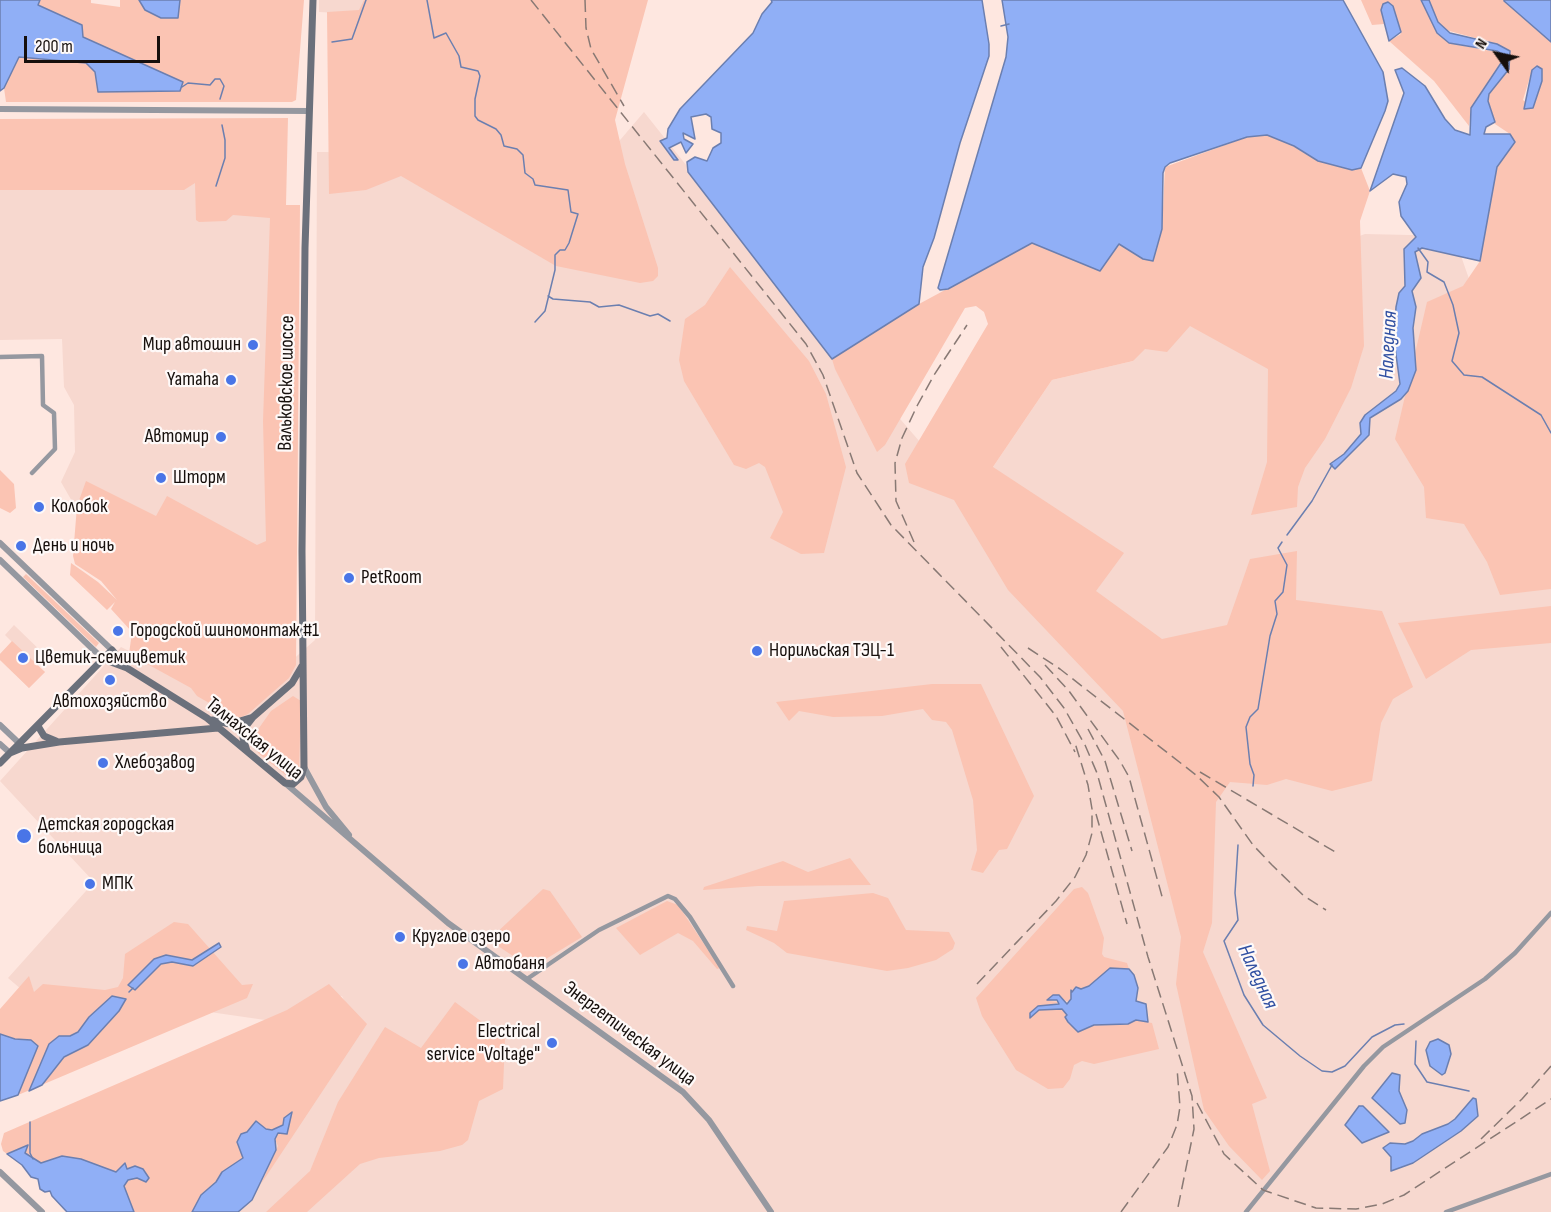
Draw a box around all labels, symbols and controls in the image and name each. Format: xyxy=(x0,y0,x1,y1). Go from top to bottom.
scale bar xyxy=(27,24,164,62)
north arrow xyxy=(1467,24,1527,84)
text: N xyxy=(1471,35,1492,53)
text: 200 m xyxy=(35,36,73,57)
water label: Наледная xyxy=(1375,310,1403,380)
street label: Вальковское шоссе xyxy=(274,315,300,451)
place label: Мир автошин xyxy=(143,333,241,357)
marker: Мир автошин xyxy=(246,338,260,352)
place label: Yamaha xyxy=(167,368,219,392)
marker: Yamaha xyxy=(224,373,238,387)
place label: Автомир xyxy=(145,425,209,449)
marker: Автомир xyxy=(214,430,228,444)
place label: Шторм xyxy=(173,466,226,490)
marker: Шторм xyxy=(154,471,168,485)
place label: Колобок xyxy=(51,495,108,519)
marker: Колобок xyxy=(32,500,46,514)
place label: День и ночь xyxy=(33,534,114,558)
marker: День и ночь xyxy=(14,539,28,553)
place label: PetRoom xyxy=(361,566,422,590)
marker: PetRoom xyxy=(342,571,356,585)
place label: Городской шиномонтаж #1 xyxy=(130,619,319,643)
marker: Городской шиномонтаж #1 xyxy=(111,624,125,638)
place label: Норильская ТЭЦ-1 xyxy=(769,639,894,663)
marker: Норильская ТЭЦ-1 xyxy=(750,644,764,658)
place label: Цветик-семицветик xyxy=(35,646,185,670)
marker: Цветик-семицветик xyxy=(16,651,30,665)
marker: Автохозяйство xyxy=(103,673,117,687)
place label: Автохозяйство xyxy=(53,690,167,714)
street label: Талнахская улица xyxy=(201,693,307,785)
place label: Хлебозавод xyxy=(115,751,195,775)
marker: Хлебозавод xyxy=(96,756,110,770)
place label: Детская городская больница xyxy=(38,813,174,860)
marker: Детская городская больница xyxy=(15,827,33,845)
place label: МПК xyxy=(102,872,133,896)
marker: МПК xyxy=(83,877,97,891)
place label: Круглое озеро xyxy=(412,925,511,949)
marker: Круглое озеро xyxy=(393,930,407,944)
water label: Наледная xyxy=(1231,941,1283,1013)
place label: Автобаня xyxy=(475,952,545,976)
marker: Автобаня xyxy=(456,957,470,971)
street label: Энергетическая улица xyxy=(558,976,700,1092)
place label: Electrical service "Voltage" xyxy=(427,1020,540,1067)
marker: Electrical service "Voltage" xyxy=(545,1036,559,1050)

